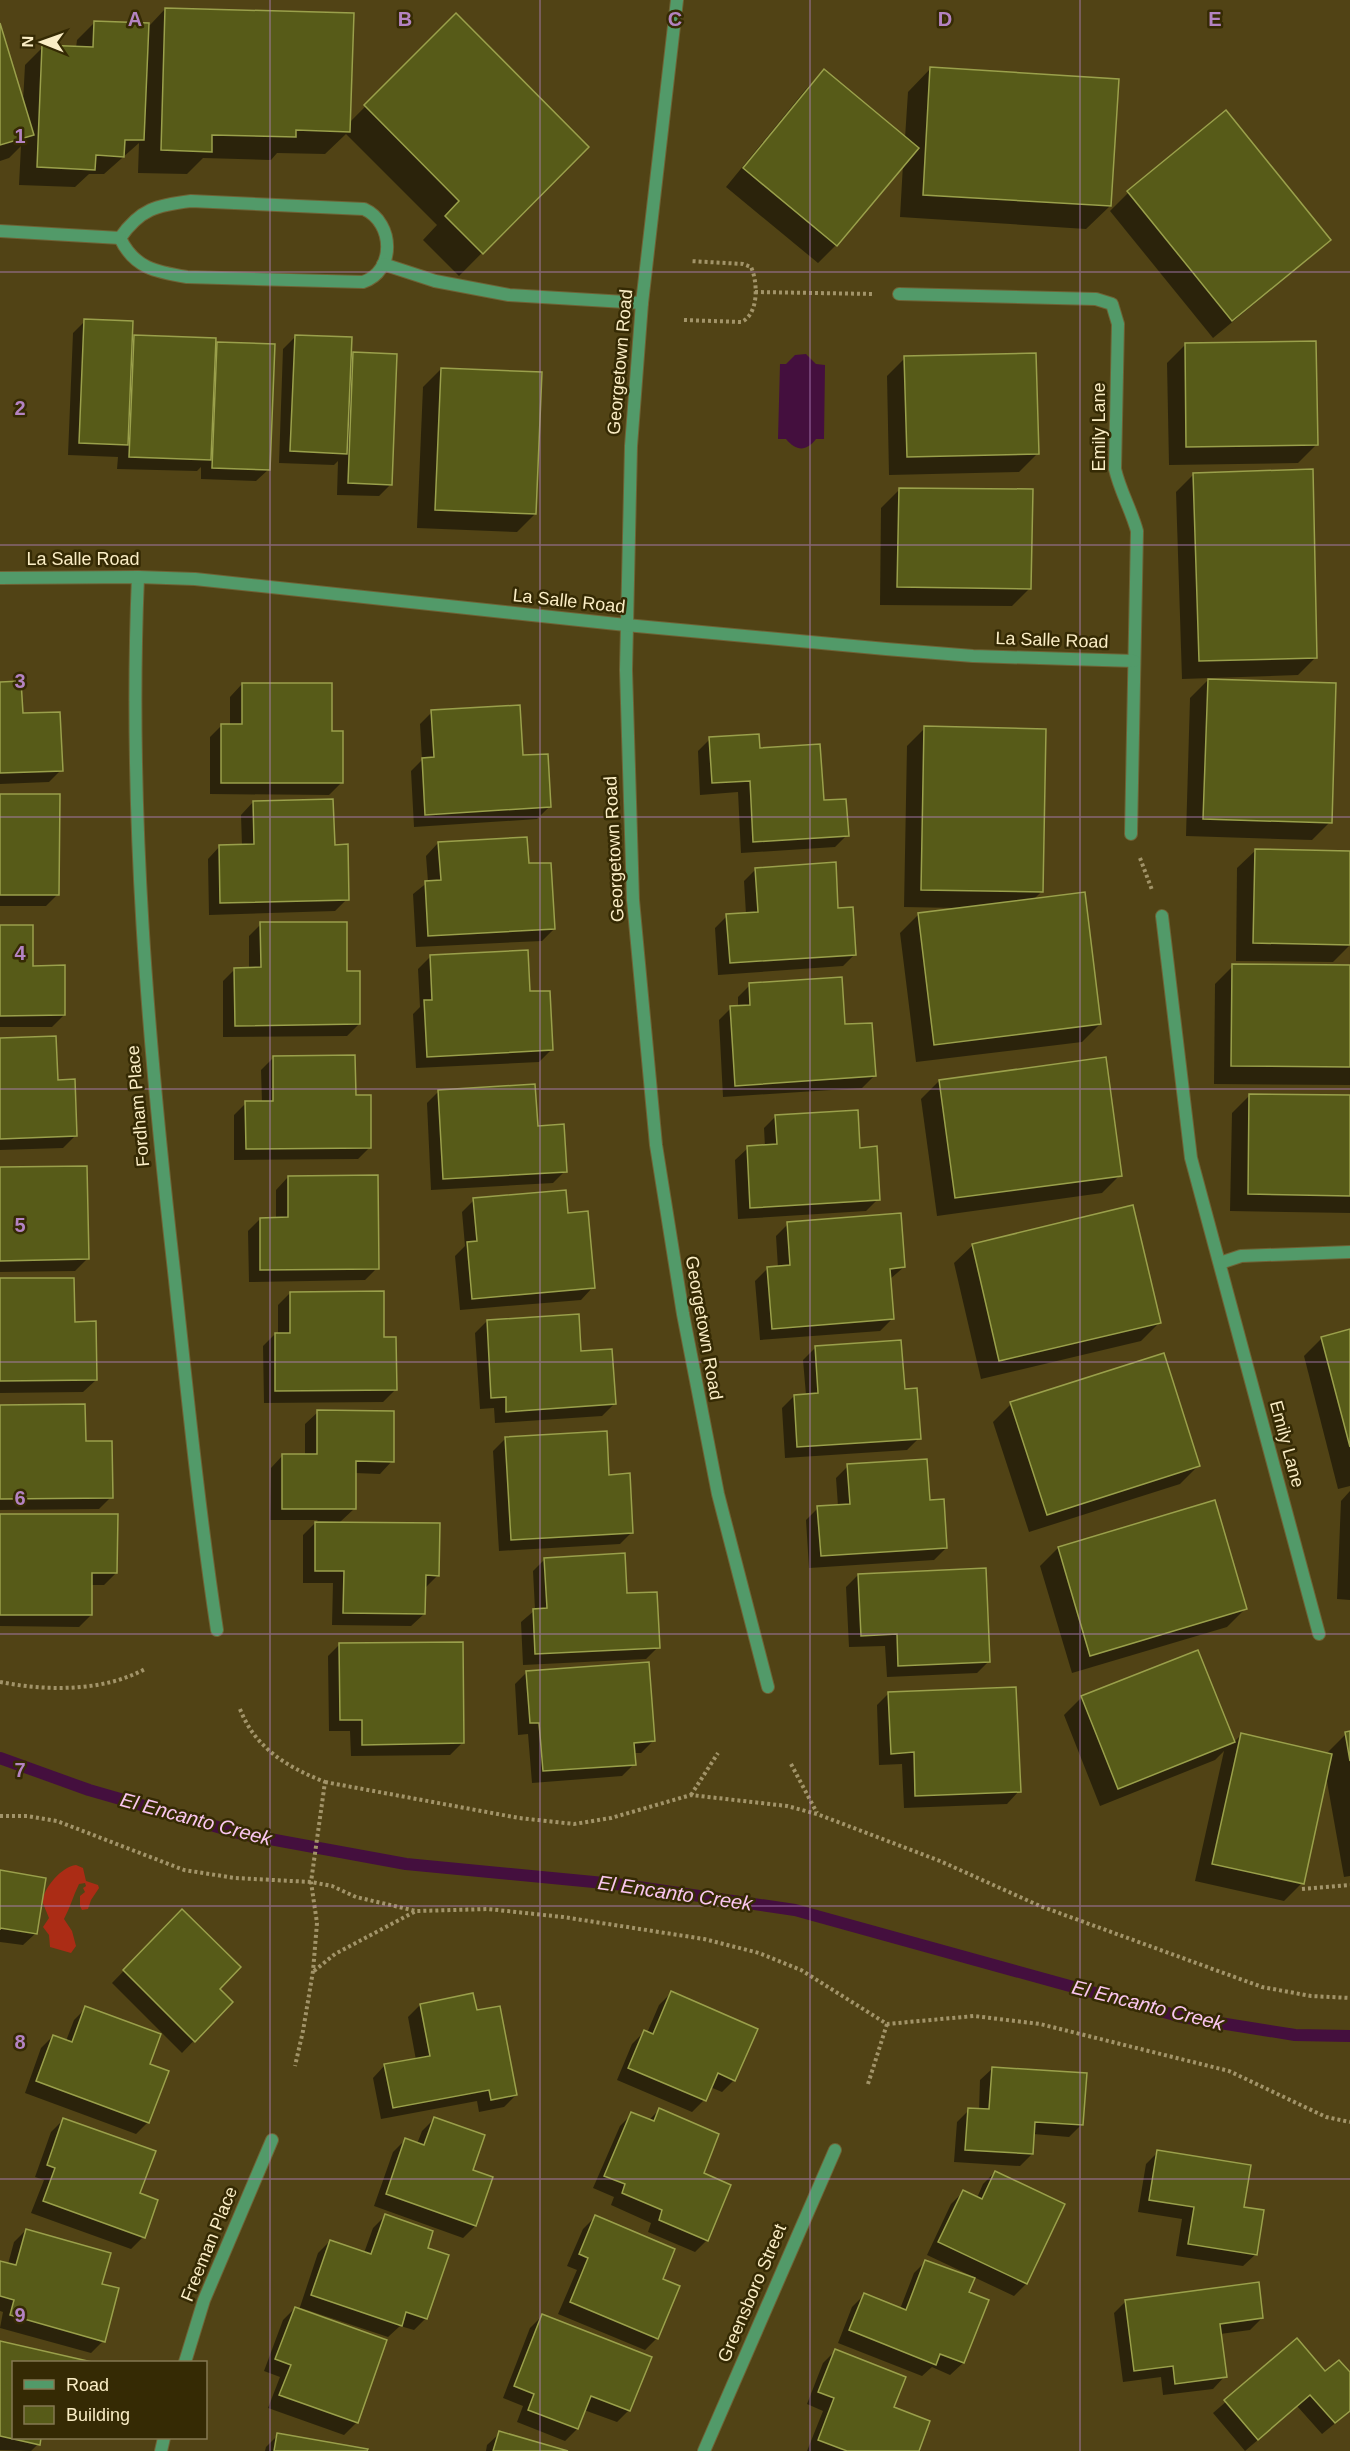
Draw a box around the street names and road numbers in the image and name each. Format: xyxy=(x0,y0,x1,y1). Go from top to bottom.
street label: Georgetown Road xyxy=(604,288,636,436)
street label: Emily Lane xyxy=(1089,382,1109,472)
street label: La Salle Road xyxy=(26,549,140,569)
street label: La Salle Road xyxy=(512,585,626,617)
street label: La Salle Road xyxy=(995,628,1109,652)
street label: Georgetown Road xyxy=(600,776,628,922)
street label: Fordham Place xyxy=(123,1044,153,1168)
street label: Georgetown Road xyxy=(681,1254,727,1402)
street label: Emily Lane xyxy=(1266,1398,1308,1490)
street label: Freeman Place xyxy=(177,2184,241,2304)
street label: Greensboro Street xyxy=(714,2221,790,2365)

